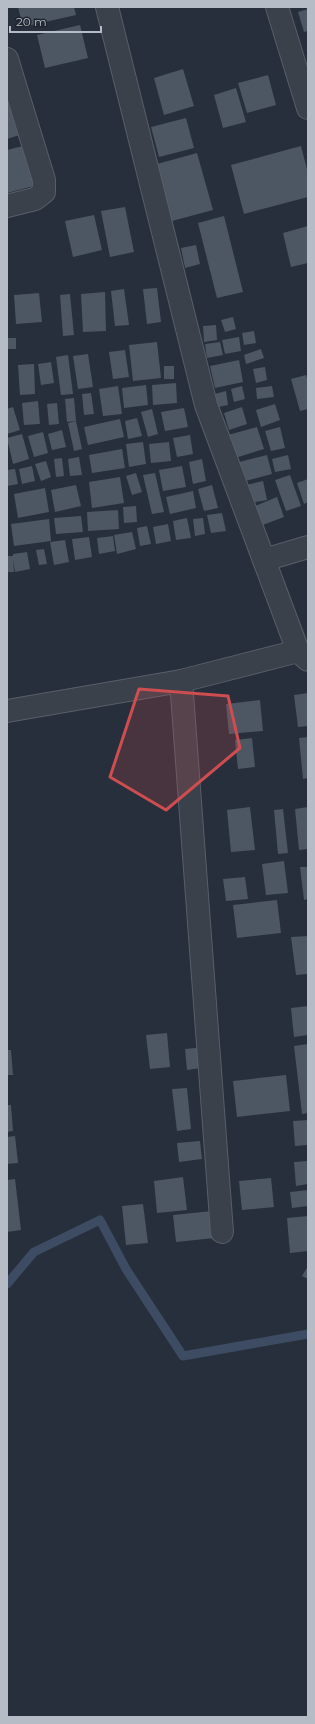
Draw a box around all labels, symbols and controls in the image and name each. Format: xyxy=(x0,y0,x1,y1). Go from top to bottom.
scale bar xyxy=(10,8,101,34)
text: 20 m xyxy=(16,14,47,29)

